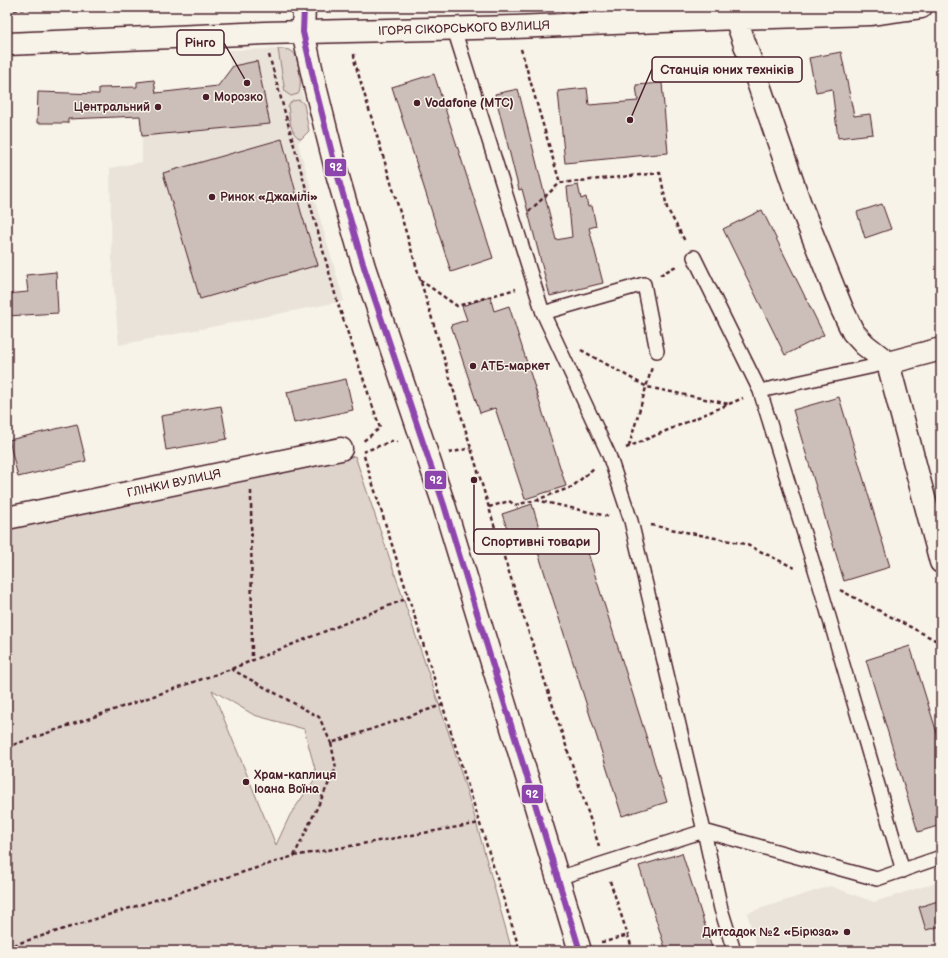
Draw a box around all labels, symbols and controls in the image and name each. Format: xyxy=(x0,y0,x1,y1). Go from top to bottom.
street label: ІГОРЯ СІКОРСЬКОГО ВУЛИЦЯ xyxy=(378,18,550,39)
callout: Рінго xyxy=(177,30,224,55)
text: Рінго xyxy=(184,35,216,51)
callout: Станція юних техніків xyxy=(652,57,802,82)
text: Станція юних техніків xyxy=(660,62,794,78)
place label: Морозко xyxy=(214,90,263,105)
marker: Морозко xyxy=(201,92,211,102)
place label: Vodafone (МТС) xyxy=(425,96,514,111)
marker: Vodafone (МТС) xyxy=(412,98,422,108)
place label: Центральний xyxy=(74,100,150,115)
marker: Центральний xyxy=(153,102,163,112)
line badge: 92 xyxy=(324,158,347,177)
text: 92 xyxy=(329,161,343,174)
place label: Ринок «Джамілі» xyxy=(220,190,318,205)
marker: Ринок «Джамілі» xyxy=(207,192,217,202)
place label: АТБ-маркет xyxy=(480,359,550,374)
marker: АТБ-маркет xyxy=(468,361,478,371)
street label: ГЛІНКИ ВУЛИЦЯ xyxy=(126,466,223,501)
line badge: 92 xyxy=(424,470,447,490)
text: 92 xyxy=(429,474,443,487)
callout: Спортивні товари xyxy=(474,529,599,554)
text: Спортивні товари xyxy=(482,534,590,550)
place label: Храм-каплиця Іоана Воїна xyxy=(253,768,336,797)
marker: Храм-каплиця Іоана Воїна xyxy=(241,777,251,787)
line badge: 92 xyxy=(521,784,544,804)
text: 92 xyxy=(525,788,539,801)
place label: Дитсадок №2 «Бірюза» xyxy=(702,925,839,940)
marker: Дитсадок №2 «Бірюза» xyxy=(842,927,852,937)

